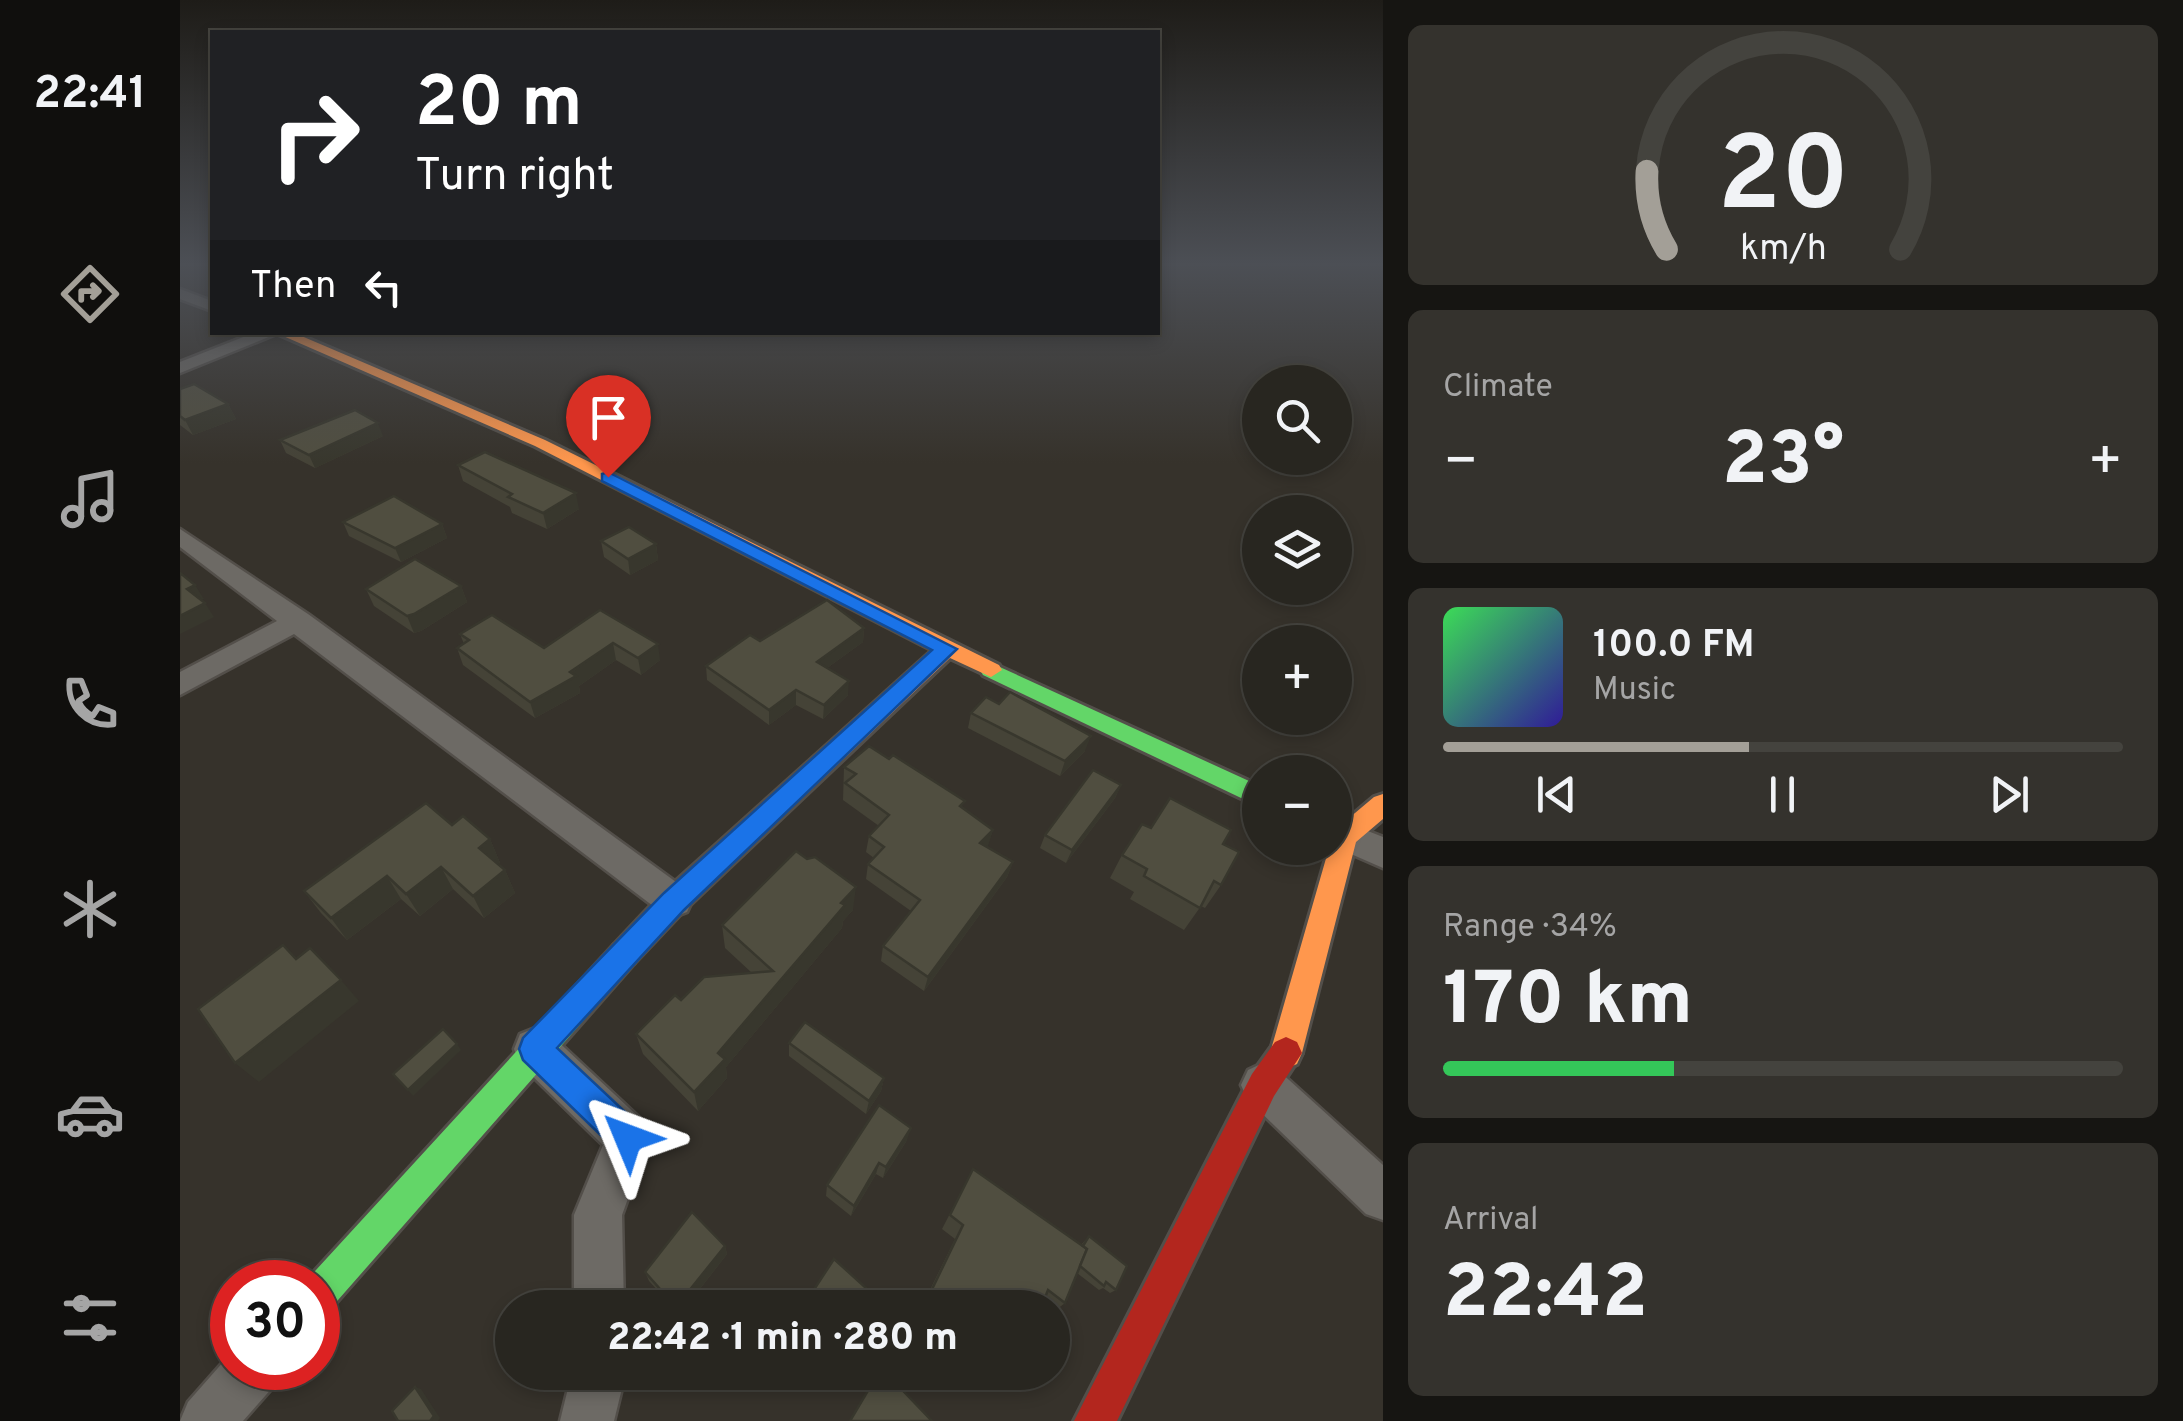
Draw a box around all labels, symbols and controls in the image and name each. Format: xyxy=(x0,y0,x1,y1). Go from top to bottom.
text: 20 m xyxy=(415,62,583,151)
text: 22:41 xyxy=(34,67,146,124)
icon: right xyxy=(250,70,380,200)
text: 20 xyxy=(1717,115,1849,247)
text: Turn right xyxy=(415,149,614,206)
text: km/h xyxy=(1740,227,1826,273)
icon: directions xyxy=(55,259,125,329)
icon: left xyxy=(356,260,411,315)
text: Then xyxy=(250,263,336,312)
map controls xyxy=(1242,365,1352,865)
button: search xyxy=(1242,365,1352,475)
text: Climate xyxy=(1443,368,1553,408)
pin xyxy=(566,375,651,478)
icon: arrive xyxy=(581,390,636,445)
text: 23° xyxy=(1722,416,1844,511)
text: − xyxy=(1443,429,1478,499)
text: + xyxy=(2088,429,2123,499)
icon: music xyxy=(55,464,125,534)
button: layers xyxy=(1242,495,1352,605)
text: 100.0 FM xyxy=(1593,622,1755,671)
button: + xyxy=(1242,625,1352,735)
icon: phone xyxy=(55,669,125,739)
text: Music xyxy=(1593,671,1676,711)
button: − xyxy=(1242,755,1352,865)
icon: previous xyxy=(1529,767,1584,822)
icon: pause xyxy=(1755,767,1810,822)
icon: next xyxy=(1982,767,2037,822)
icon: climate xyxy=(55,874,125,944)
text: Range · 34% xyxy=(1443,908,1617,948)
text: 170 km xyxy=(1443,956,1693,1051)
icon: car xyxy=(55,1079,125,1149)
position arrow xyxy=(576,1086,680,1190)
text: Arrival xyxy=(1443,1201,1538,1241)
text: 22:42 xyxy=(1443,1249,1648,1344)
speed limit sign: 30 xyxy=(210,1260,340,1390)
icon: filters xyxy=(55,1283,125,1353)
text: 22:42 · 1 min · 280 m xyxy=(607,1315,958,1364)

